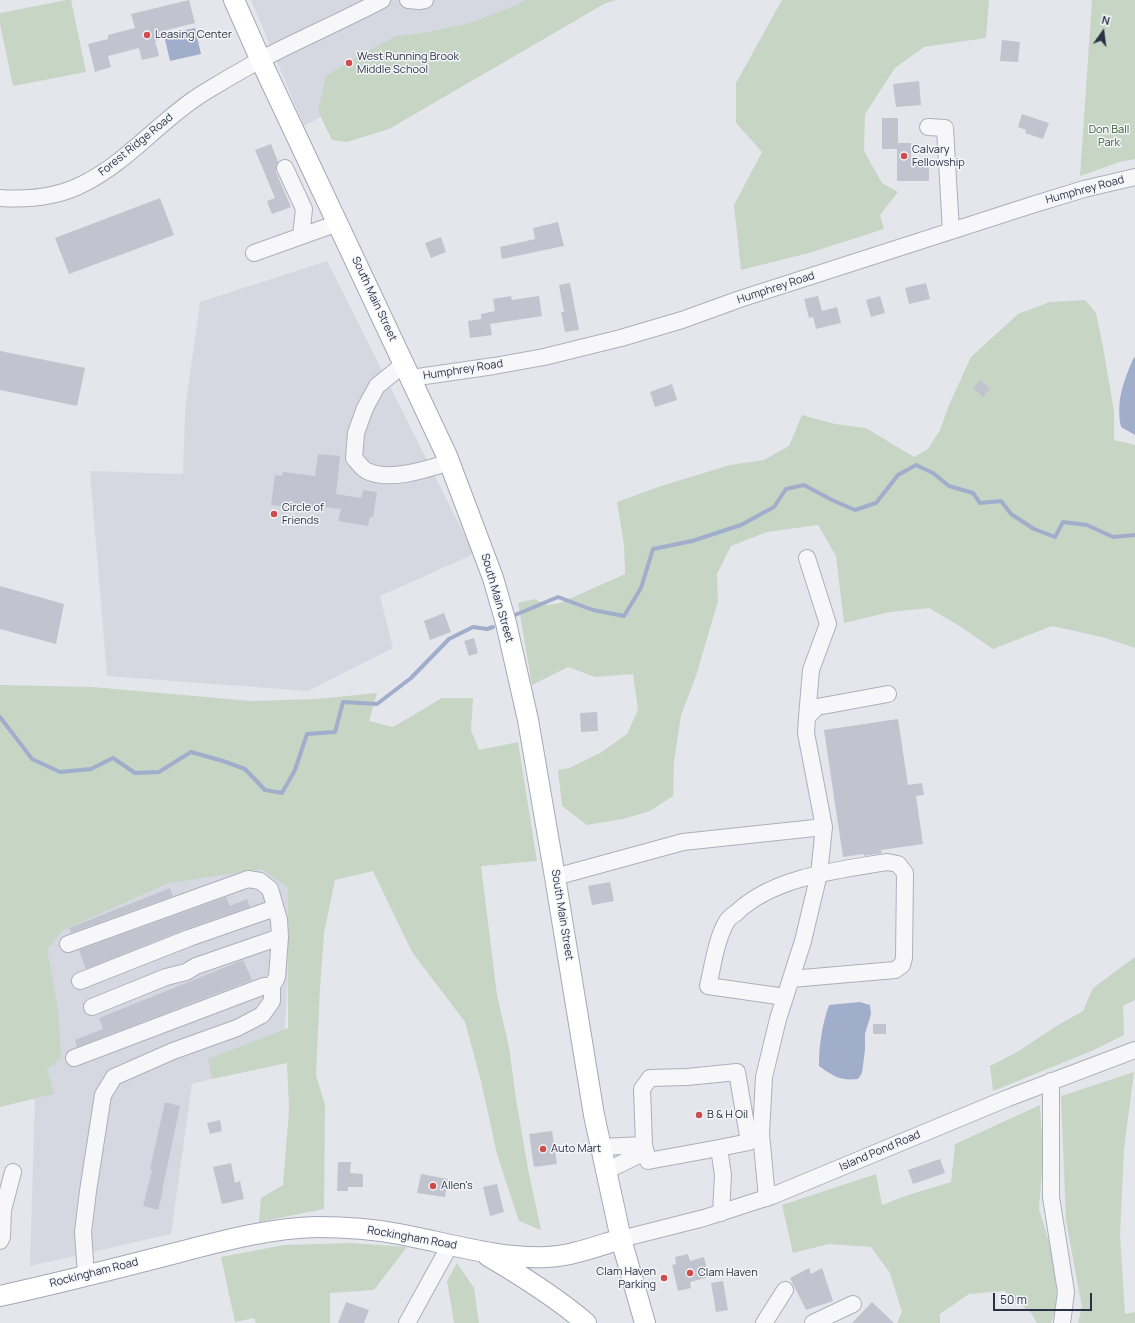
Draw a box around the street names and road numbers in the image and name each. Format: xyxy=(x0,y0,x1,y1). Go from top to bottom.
street label: Forest Ridge Road xyxy=(96,111,176,179)
street label: Humphrey Road xyxy=(1044,173,1126,207)
street label: South Main Street xyxy=(349,255,399,343)
street label: Humphrey Road xyxy=(736,269,816,307)
street label: Humphrey Road xyxy=(422,357,504,383)
street label: South Main Street xyxy=(478,552,516,644)
street label: South Main Street xyxy=(548,869,576,961)
street label: Island Pond Road xyxy=(838,1128,922,1174)
street label: Rockingham Road xyxy=(366,1224,458,1252)
street label: Rockingham Road xyxy=(48,1256,140,1290)

